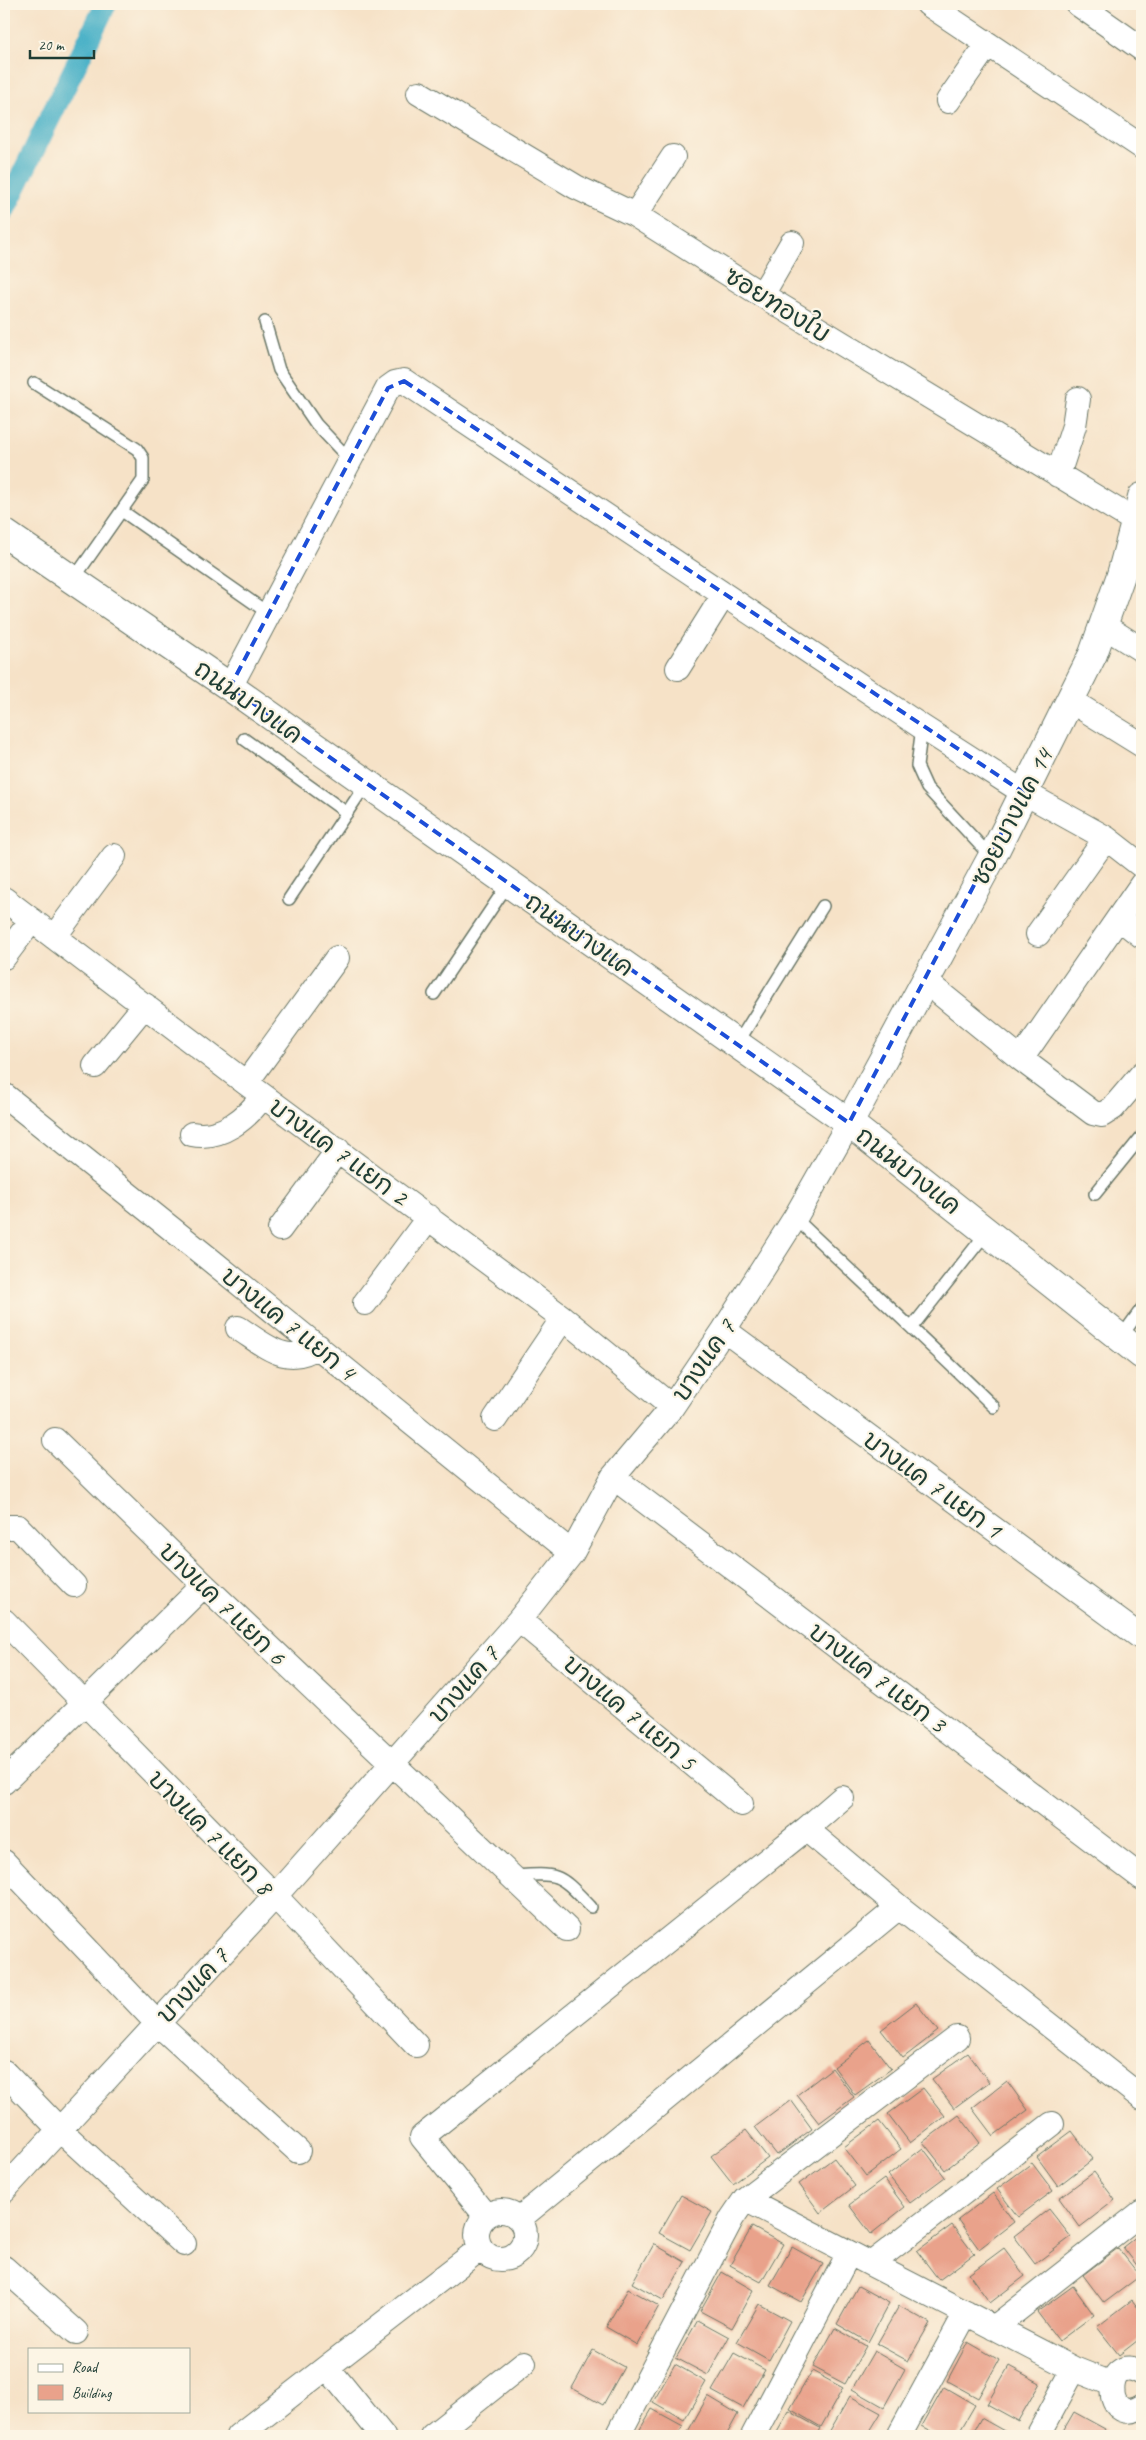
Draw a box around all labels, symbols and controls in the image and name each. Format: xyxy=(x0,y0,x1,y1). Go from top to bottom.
scale bar xyxy=(30,28,94,60)
text: 20 m xyxy=(38,36,65,55)
street label: ซอยทองใบ xyxy=(719,259,837,350)
street label: ถนนบางแค xyxy=(188,653,309,751)
street label: ซอยบางแค 14 xyxy=(964,741,1061,891)
street label: ถนนบางแค xyxy=(519,886,640,984)
street label: บางแค 7 แยก 2 xyxy=(263,1091,416,1214)
street label: ถนนบางแค xyxy=(849,1120,968,1222)
street label: บางแค 7 แยก 4 xyxy=(215,1260,364,1390)
street label: บางแค 7 xyxy=(665,1312,744,1408)
street label: บางแค 7 แยก 1 xyxy=(857,1424,1010,1547)
street label: บางแค 7 แยก 6 xyxy=(152,1535,293,1673)
street label: บางแค 7 แยก 3 xyxy=(802,1616,954,1741)
street label: บางแค 7 xyxy=(421,1638,507,1730)
street label: บางแค 7 แยก 5 xyxy=(556,1648,704,1779)
street label: บางแค 7 แยก 8 xyxy=(141,1763,282,1904)
street label: บางแค 7 xyxy=(150,1940,237,2030)
legend xyxy=(28,2348,190,2412)
text: Road xyxy=(72,2358,99,2377)
text: Building xyxy=(72,2384,112,2403)

